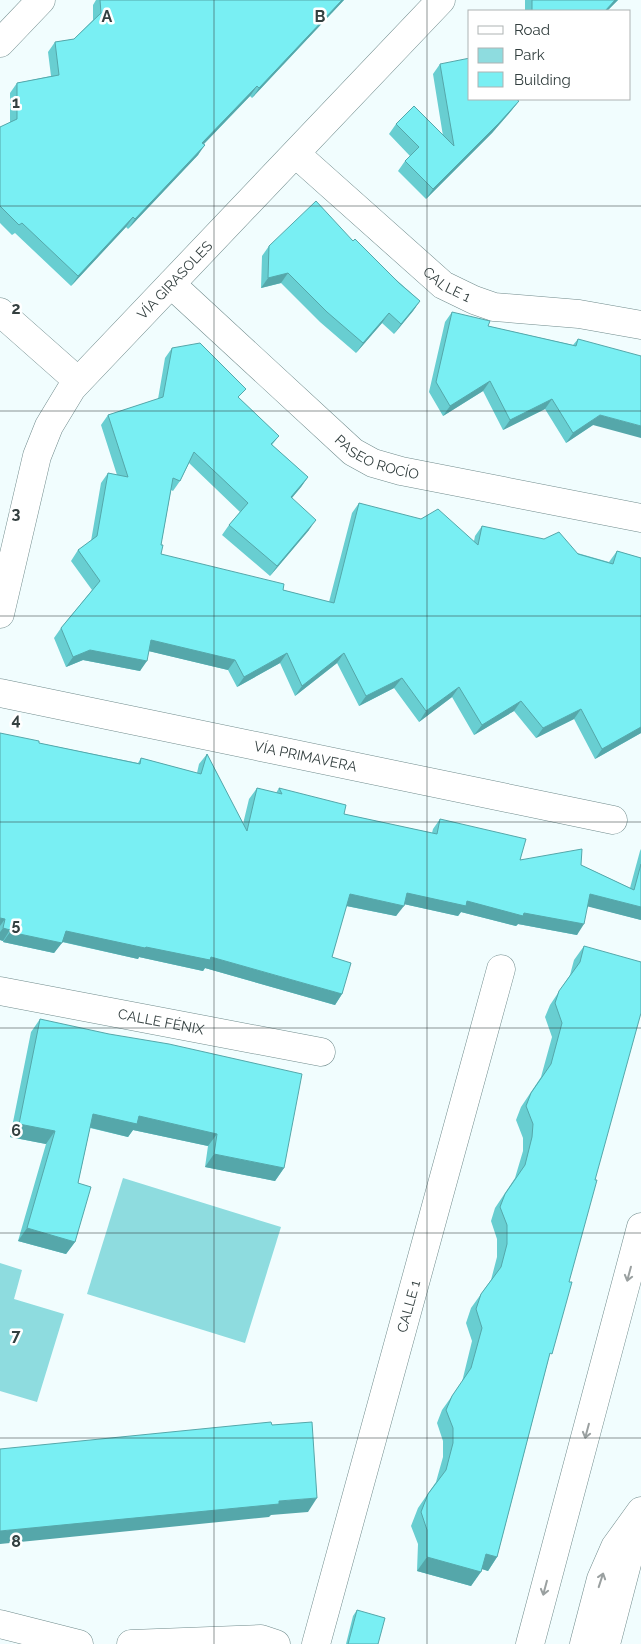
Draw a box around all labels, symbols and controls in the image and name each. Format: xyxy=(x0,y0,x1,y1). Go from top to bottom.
text: A xyxy=(102,7,113,26)
text: B xyxy=(315,7,326,26)
legend xyxy=(468,10,631,100)
text: Road xyxy=(514,21,550,39)
text: Park xyxy=(514,46,545,64)
text: Building xyxy=(514,71,571,89)
text: 1 xyxy=(12,93,20,112)
street label: VÍA GIRASOLES xyxy=(134,237,216,322)
street label: CALLE 1 xyxy=(420,263,473,305)
text: 2 xyxy=(11,299,21,318)
street label: PASEO ROCÍO xyxy=(332,432,420,482)
text: 3 xyxy=(12,504,21,523)
text: 4 xyxy=(11,710,21,729)
street label: VÍA PRIMAVERA xyxy=(253,738,359,775)
text: 5 xyxy=(12,915,21,934)
street label: CALLE FÉNIX xyxy=(117,1006,206,1038)
text: 6 xyxy=(11,1121,21,1140)
one-way arrow xyxy=(623,1265,633,1281)
street label: CALLE 1 xyxy=(394,1279,423,1334)
text: 7 xyxy=(12,1326,21,1345)
one-way arrow xyxy=(582,1423,591,1439)
text: 8 xyxy=(11,1532,21,1551)
one-way arrow xyxy=(597,1573,606,1588)
one-way arrow xyxy=(540,1580,550,1596)

